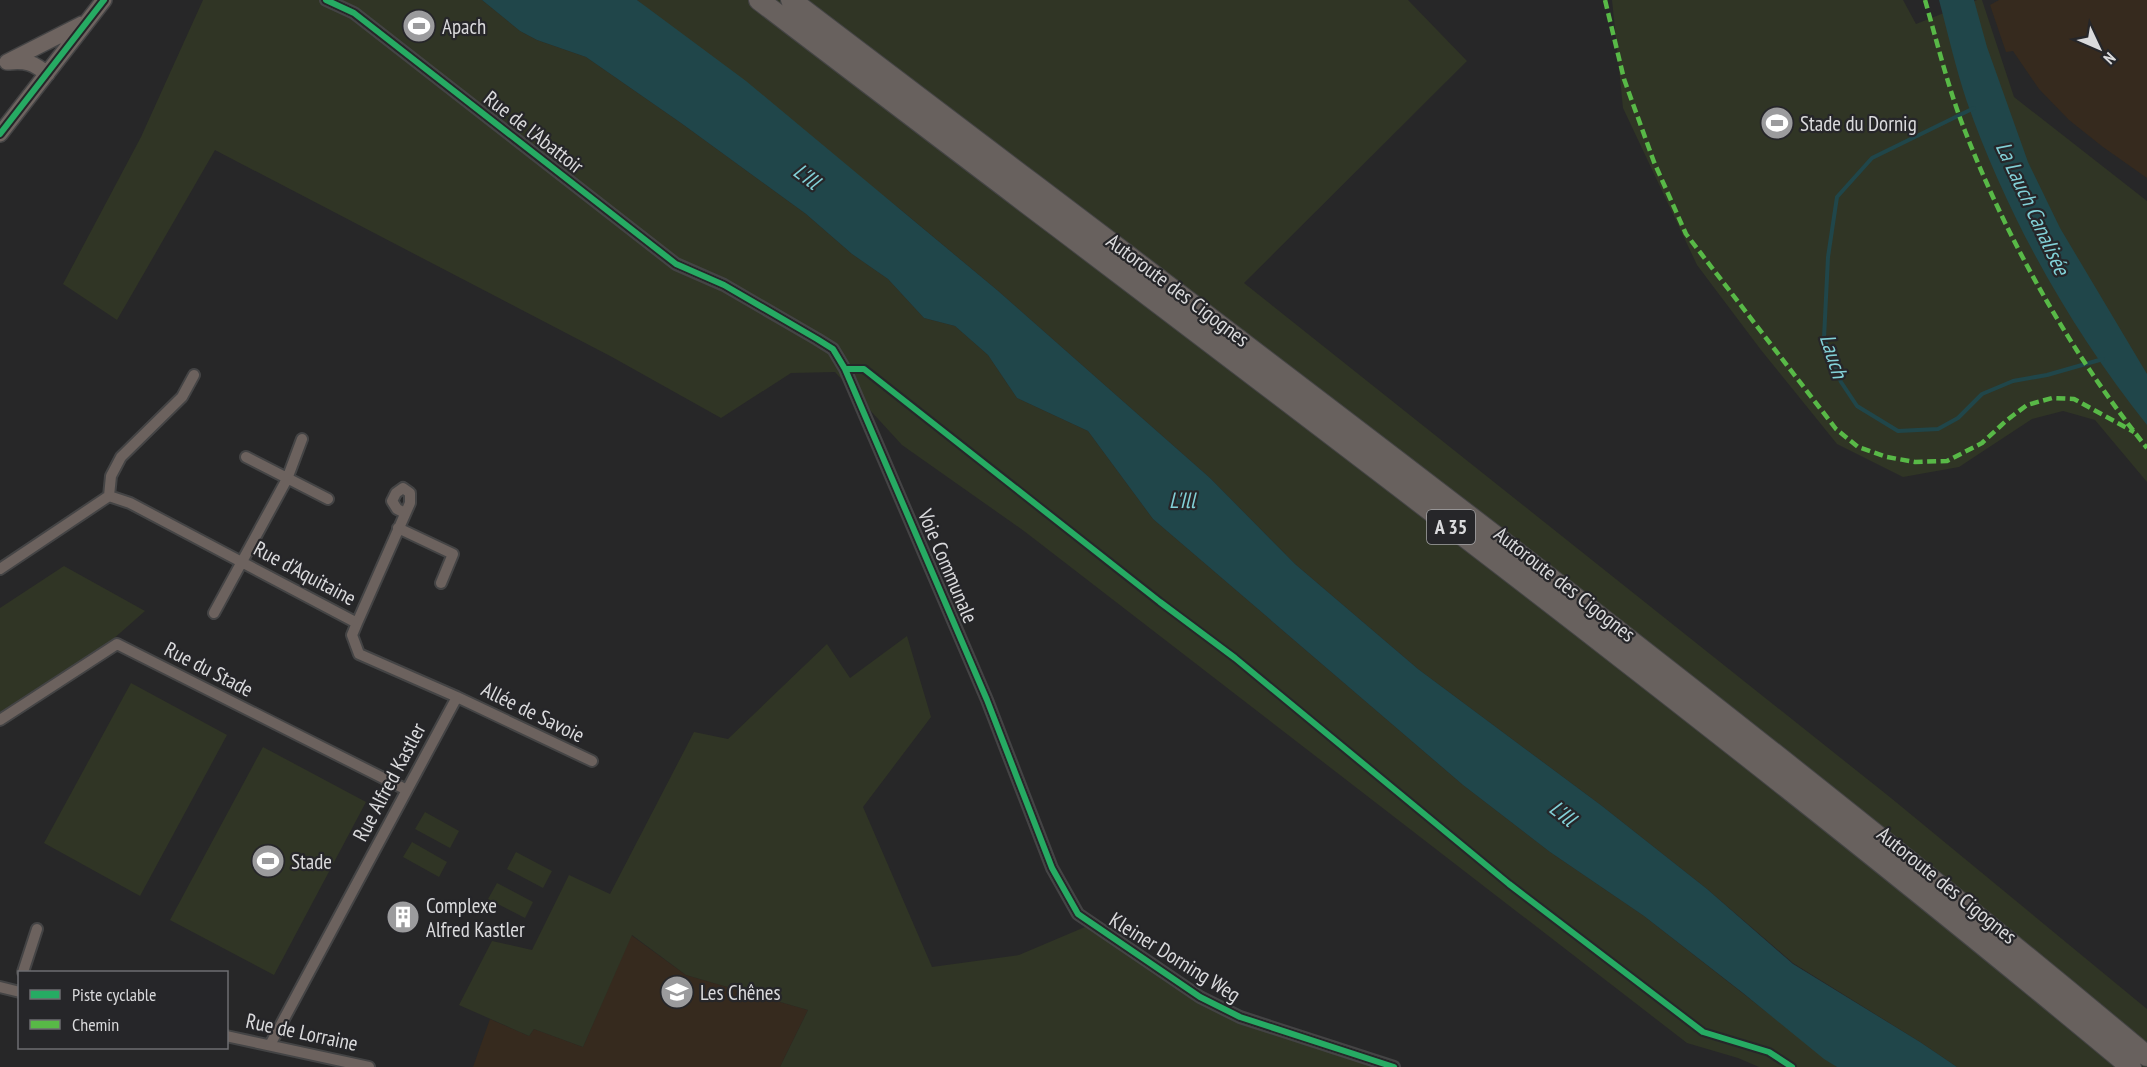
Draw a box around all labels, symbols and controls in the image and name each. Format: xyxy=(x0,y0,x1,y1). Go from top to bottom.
sports icon: Apach xyxy=(401,8,437,44)
place label: Apach xyxy=(442,13,486,40)
north arrow xyxy=(2069,18,2129,78)
text: N xyxy=(2100,48,2120,68)
street label: Rue de l'Abattoir xyxy=(479,85,590,180)
sports icon: Stade du Dornig xyxy=(1759,105,1795,141)
place label: Stade du Dornig xyxy=(1800,110,1917,137)
water label: La Lauch Canalisée xyxy=(1990,137,2077,281)
water label: L'Ill xyxy=(788,157,827,196)
street label: Autoroute des Cigognes xyxy=(1101,227,1255,353)
water label: Lauch xyxy=(1814,330,1855,383)
water label: L'Ill xyxy=(1169,486,1197,514)
street label: Voie Communale xyxy=(912,504,984,627)
road number: A 35 xyxy=(1427,510,1475,544)
street label: Autoroute des Cigognes xyxy=(1489,520,1641,648)
street label: Rue d'Aquitaine xyxy=(249,535,361,611)
street label: Rue du Stade xyxy=(160,635,258,703)
street label: Allée de Savoie xyxy=(477,675,589,749)
street label: Rue Alfred Kastler xyxy=(346,718,432,846)
water label: L'Ill xyxy=(1544,794,1583,833)
street label: Autoroute des Cigognes xyxy=(1872,820,2022,950)
sports icon: Stade xyxy=(250,843,286,879)
place label: Stade xyxy=(291,848,332,875)
place label: Complexe Alfred Kastler xyxy=(426,892,525,943)
building icon: Complexe Alfred Kastler xyxy=(385,899,421,935)
street label: Kleiner Dorning Weg xyxy=(1104,906,1246,1008)
legend xyxy=(18,971,228,1049)
school or university icon: Les Chênes xyxy=(659,974,695,1010)
place label: Les Chênes xyxy=(700,979,781,1006)
text: Piste cyclable xyxy=(72,983,156,1006)
street label: Rue de Lorraine xyxy=(244,1007,360,1057)
text: Chemin xyxy=(72,1013,119,1036)

